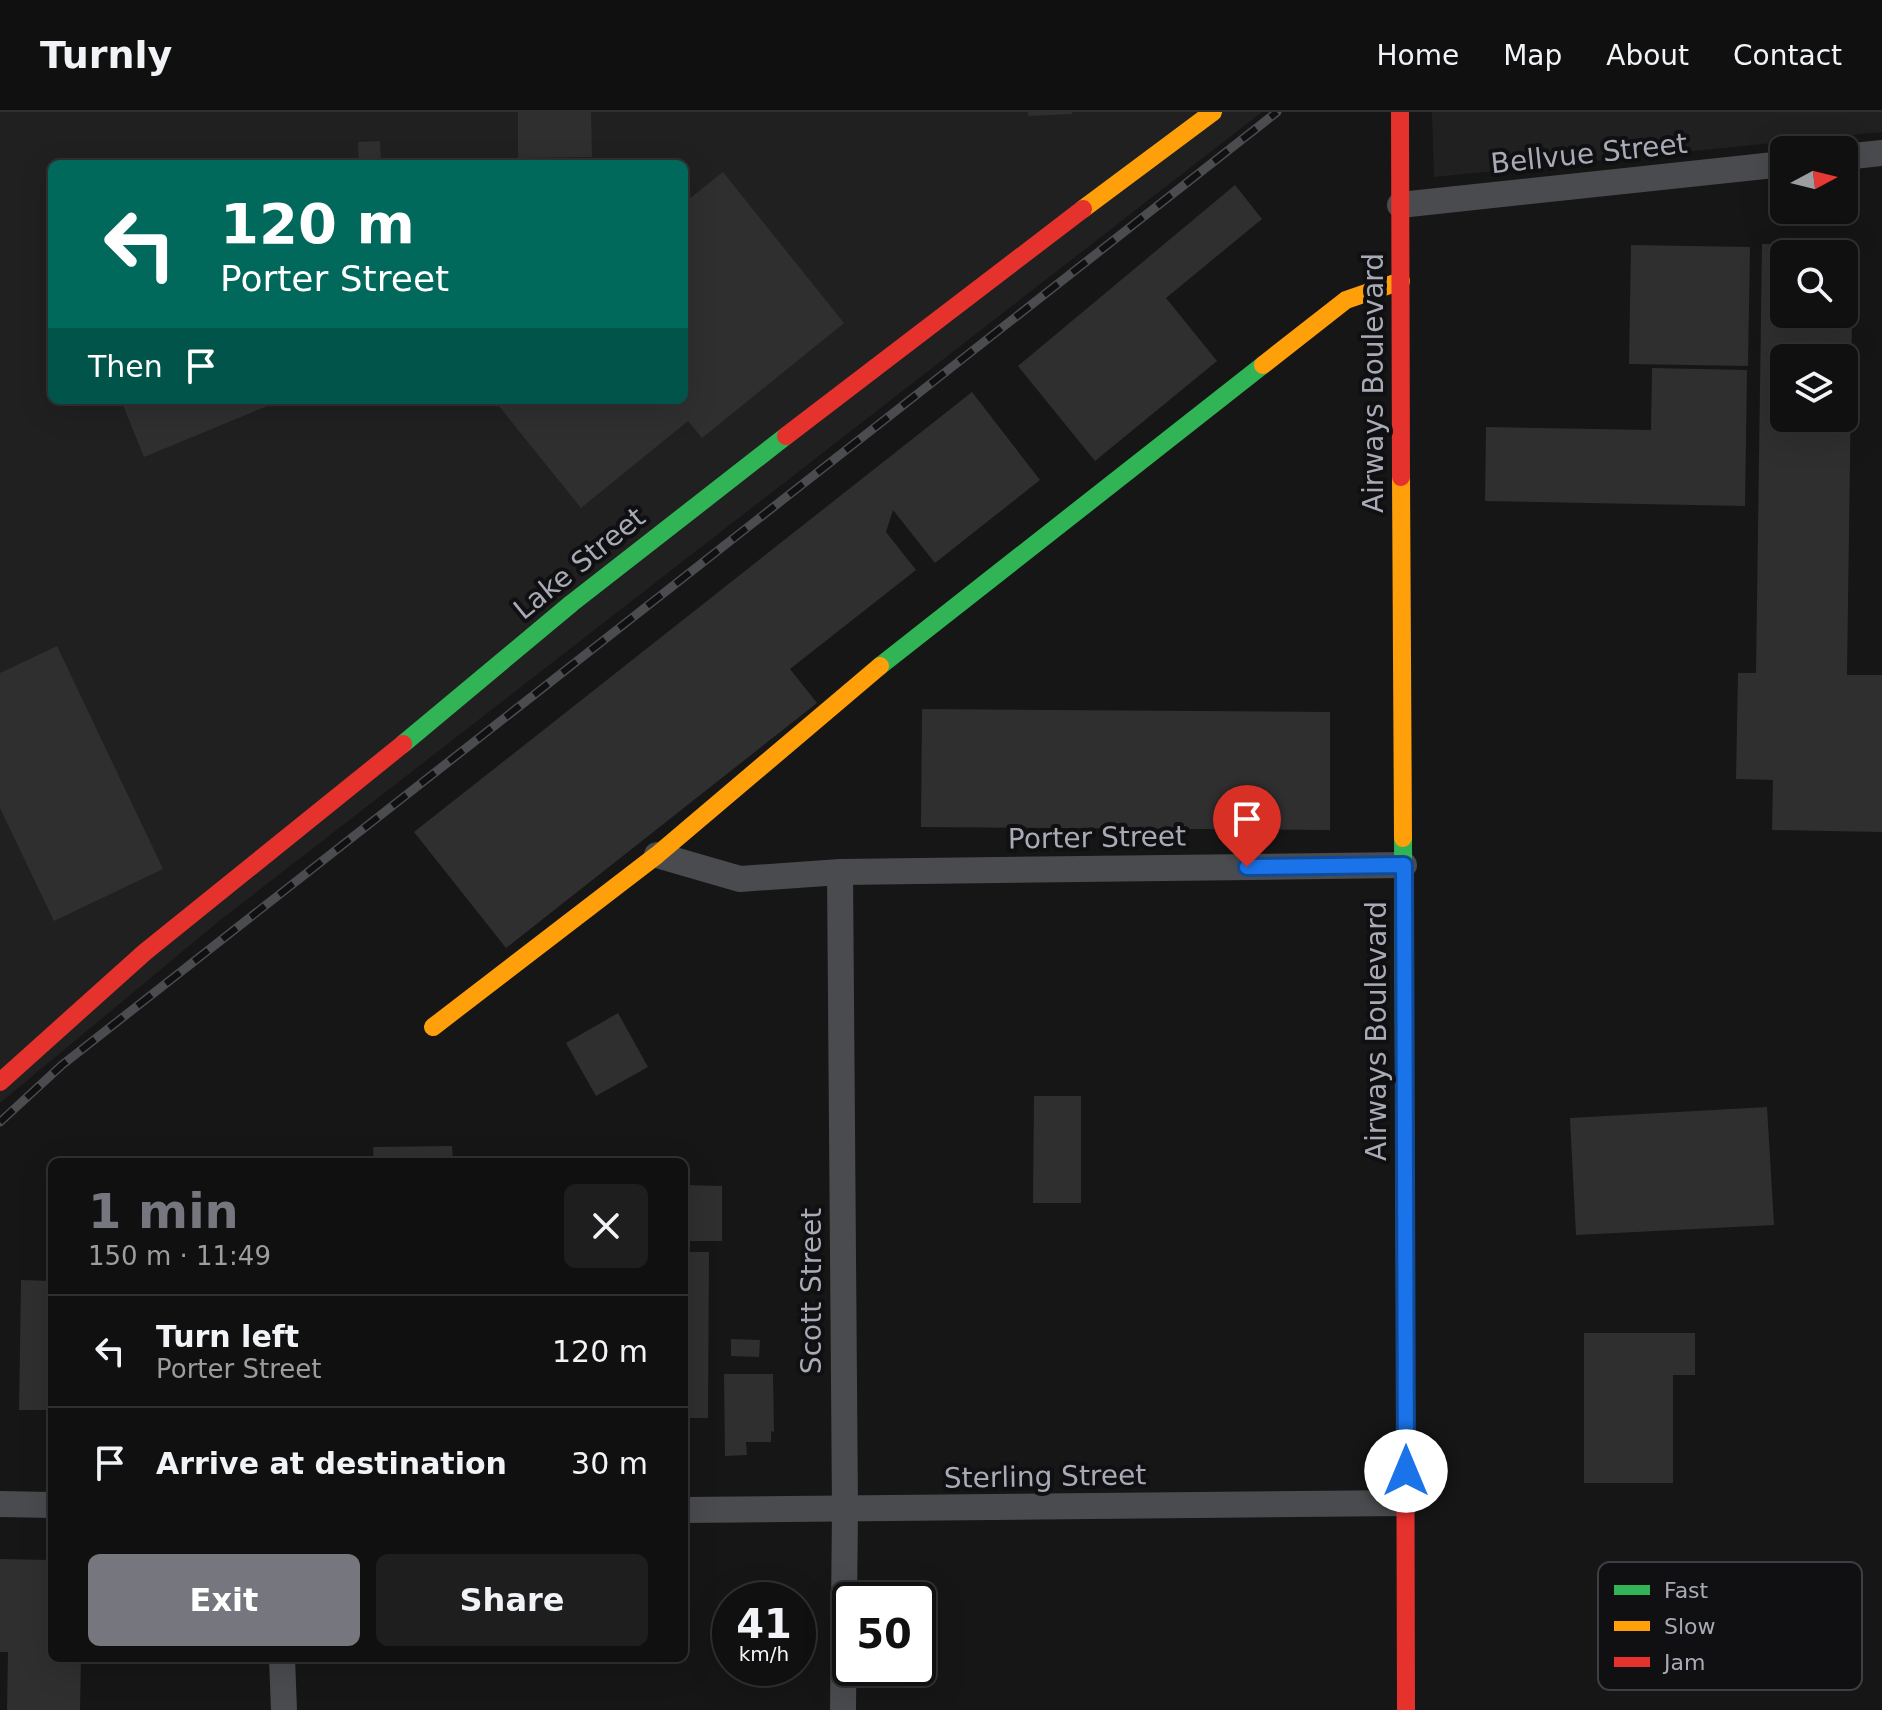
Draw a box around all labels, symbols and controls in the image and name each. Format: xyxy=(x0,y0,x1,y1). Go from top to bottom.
text: Turnly xyxy=(40,33,172,77)
text: Home xyxy=(1376,39,1459,72)
text: Map xyxy=(1503,39,1562,72)
text: About xyxy=(1606,39,1689,72)
text: Contact xyxy=(1733,39,1842,72)
street label: Bellvue Street xyxy=(1489,127,1689,180)
north arrow xyxy=(1770,136,1858,224)
map controls xyxy=(1770,136,1858,432)
text: 120 m xyxy=(220,191,415,256)
icon: left xyxy=(88,192,192,296)
button: search xyxy=(1770,240,1858,328)
street label: Airways Boulevard xyxy=(1357,253,1390,513)
text: Porter Street xyxy=(220,258,449,299)
icon: arrive xyxy=(179,344,223,388)
button: layers xyxy=(1770,344,1858,432)
text: Then xyxy=(88,349,163,384)
street label: Lake Street xyxy=(507,500,652,626)
pin xyxy=(1213,785,1281,867)
icon: arrive xyxy=(1225,797,1269,841)
street label: Porter Street xyxy=(1008,819,1186,856)
street label: Airways Boulevard xyxy=(1360,901,1393,1161)
text: 1 min xyxy=(88,1183,239,1239)
button: close xyxy=(564,1184,648,1268)
street label: Scott Street xyxy=(795,1208,828,1374)
text: 150 m · 11:49 xyxy=(88,1241,271,1271)
text: Turn left xyxy=(156,1319,299,1354)
icon: left xyxy=(88,1329,132,1373)
text: 120 m xyxy=(552,1334,648,1369)
text: Porter Street xyxy=(156,1354,322,1384)
position arrow xyxy=(1364,1429,1448,1513)
icon: arrive xyxy=(88,1441,132,1485)
text: Arrive at destination xyxy=(156,1446,507,1481)
text: 30 m xyxy=(571,1446,648,1481)
street label: Sterling Street xyxy=(943,1458,1147,1495)
button: Exit xyxy=(88,1554,360,1646)
button: Share xyxy=(376,1554,648,1646)
legend xyxy=(1598,1562,1862,1690)
text: Fast xyxy=(1664,1578,1709,1603)
speed limit sign: 50 xyxy=(832,1582,936,1686)
text: 41 xyxy=(736,1601,792,1647)
text: Slow xyxy=(1664,1614,1716,1639)
text: km/h xyxy=(739,1642,789,1666)
text: Jam xyxy=(1662,1650,1705,1675)

